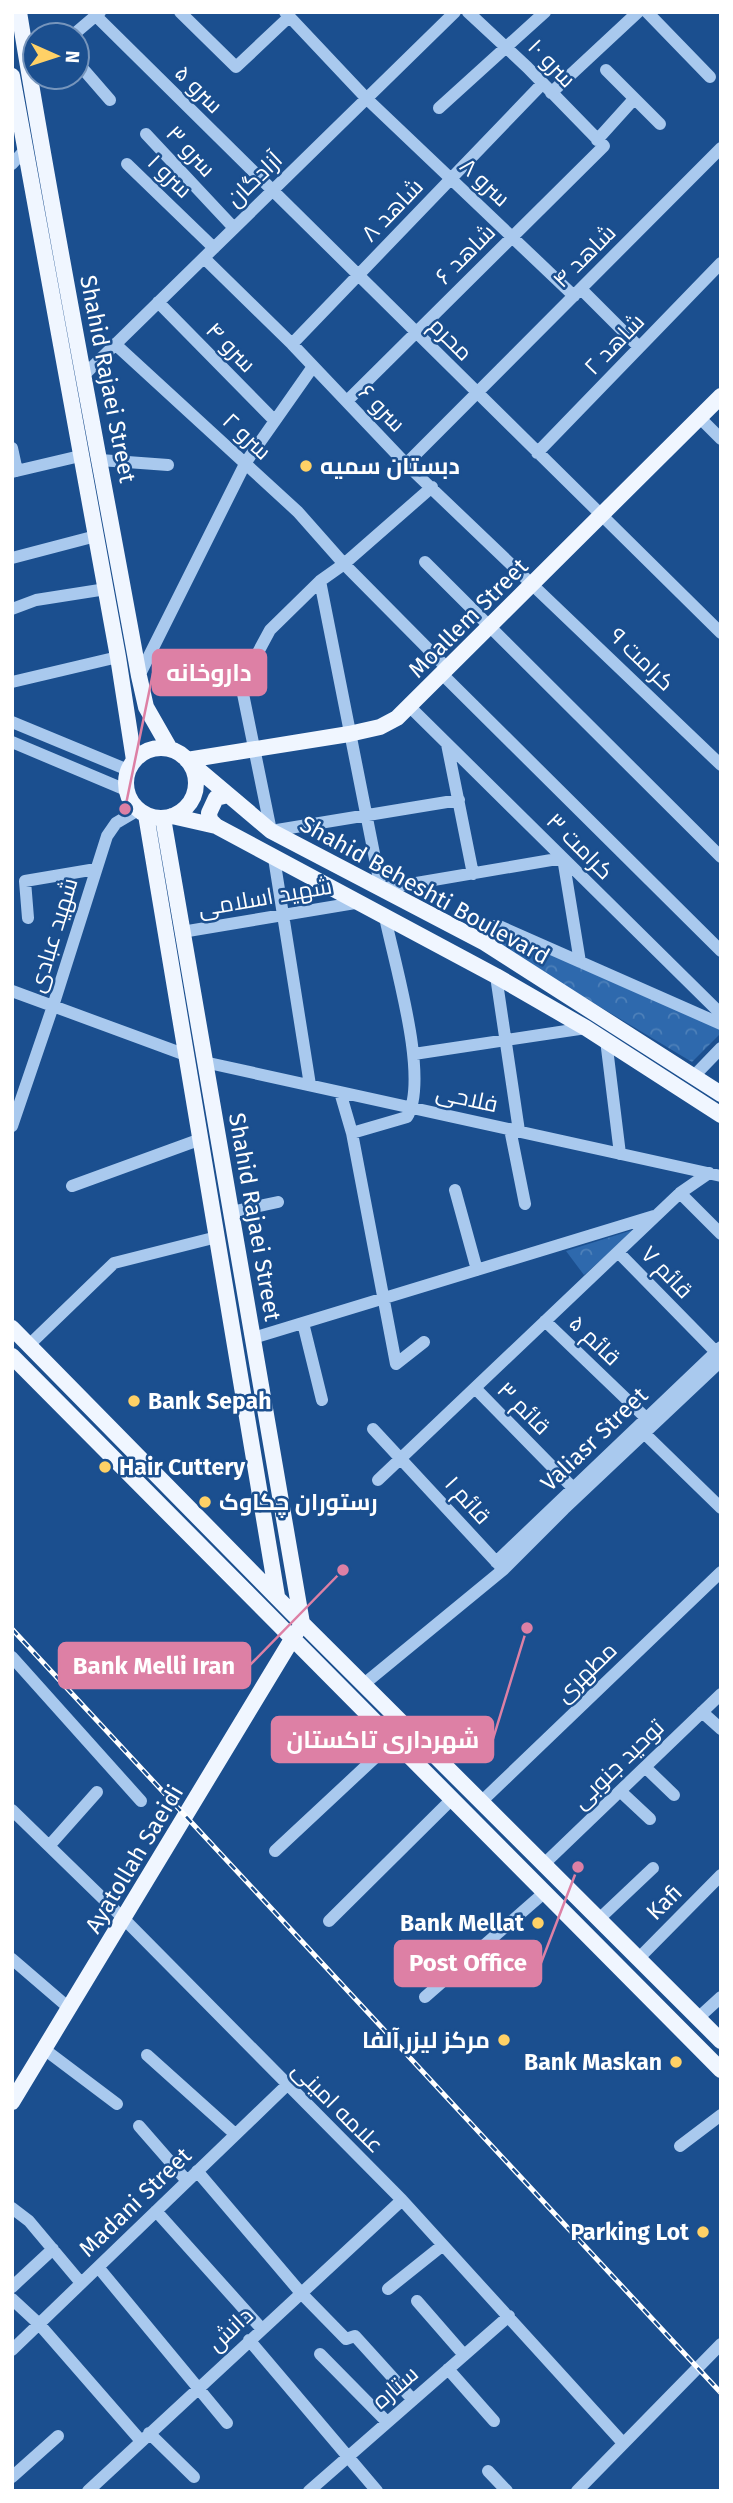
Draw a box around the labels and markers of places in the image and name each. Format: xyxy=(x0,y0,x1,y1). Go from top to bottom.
place label: دبستان سمیه xyxy=(320,452,460,480)
marker: دبستان سمیه xyxy=(298,458,314,474)
callout: داروخانه xyxy=(153,650,266,695)
place label: Bank Sepah xyxy=(148,1387,271,1415)
marker: Bank Sepah xyxy=(126,1393,142,1409)
place label: Hair Cuttery xyxy=(119,1453,246,1481)
marker: Hair Cuttery xyxy=(97,1459,113,1475)
place label: رستوران چکاوک xyxy=(219,1488,378,1518)
marker: رستوران چکاوک xyxy=(197,1494,213,1510)
callout: Bank Melli Iran xyxy=(59,1643,250,1688)
callout: شهرداری تاکستان xyxy=(272,1717,493,1762)
place label: Bank Mellat xyxy=(400,1909,525,1937)
marker: Bank Mellat xyxy=(530,1915,546,1931)
callout: Post Office xyxy=(395,1941,541,1986)
place label: مرکز لیزر آلفا xyxy=(362,2026,490,2054)
marker: مرکز لیزر آلفا xyxy=(496,2032,512,2048)
place label: Bank Maskan xyxy=(524,2048,662,2076)
marker: Bank Maskan xyxy=(668,2054,684,2070)
place label: Parking Lot xyxy=(570,2218,690,2246)
marker: Parking Lot xyxy=(695,2224,711,2240)

